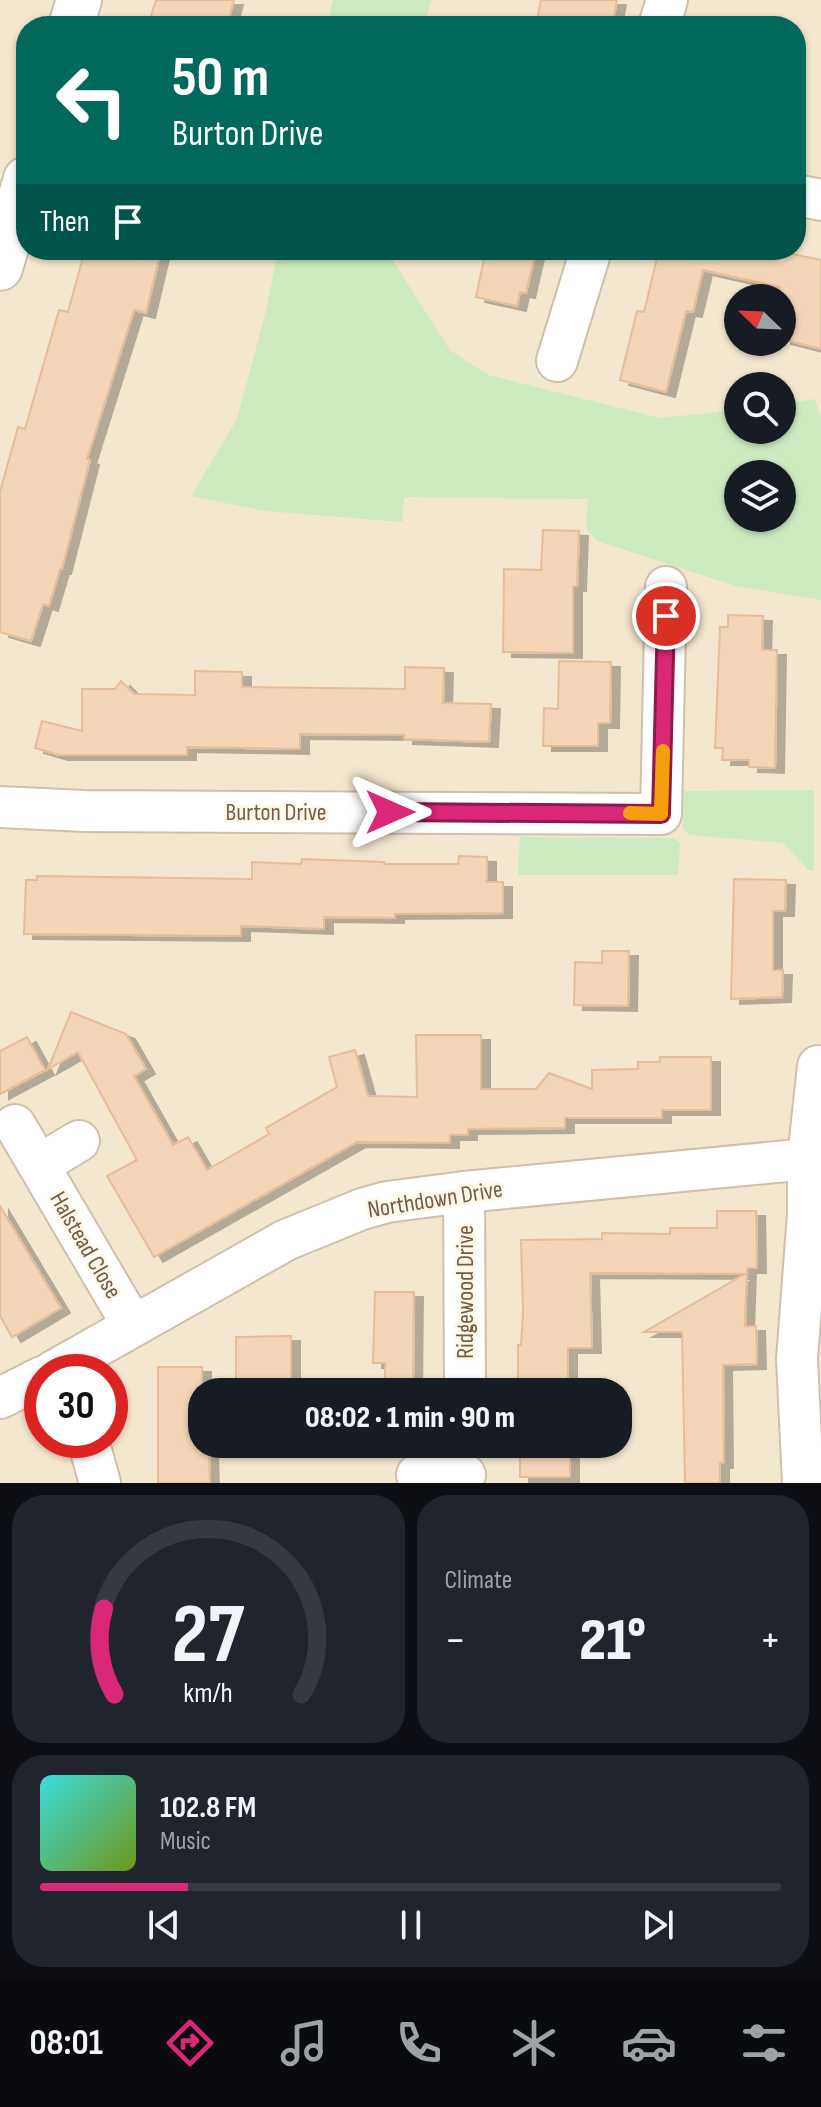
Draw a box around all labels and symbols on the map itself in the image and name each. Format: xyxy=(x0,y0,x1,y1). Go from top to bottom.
north arrow xyxy=(724,284,796,356)
pin xyxy=(632,582,700,650)
position arrow xyxy=(348,770,432,854)
street label: Burton Drive xyxy=(226,798,326,827)
street label: Northdown Drive xyxy=(366,1175,505,1224)
street label: Halstead Close xyxy=(43,1187,128,1304)
street label: Ridgewood Drive xyxy=(451,1225,480,1359)
speed limit sign: 30 xyxy=(24,1354,128,1458)

